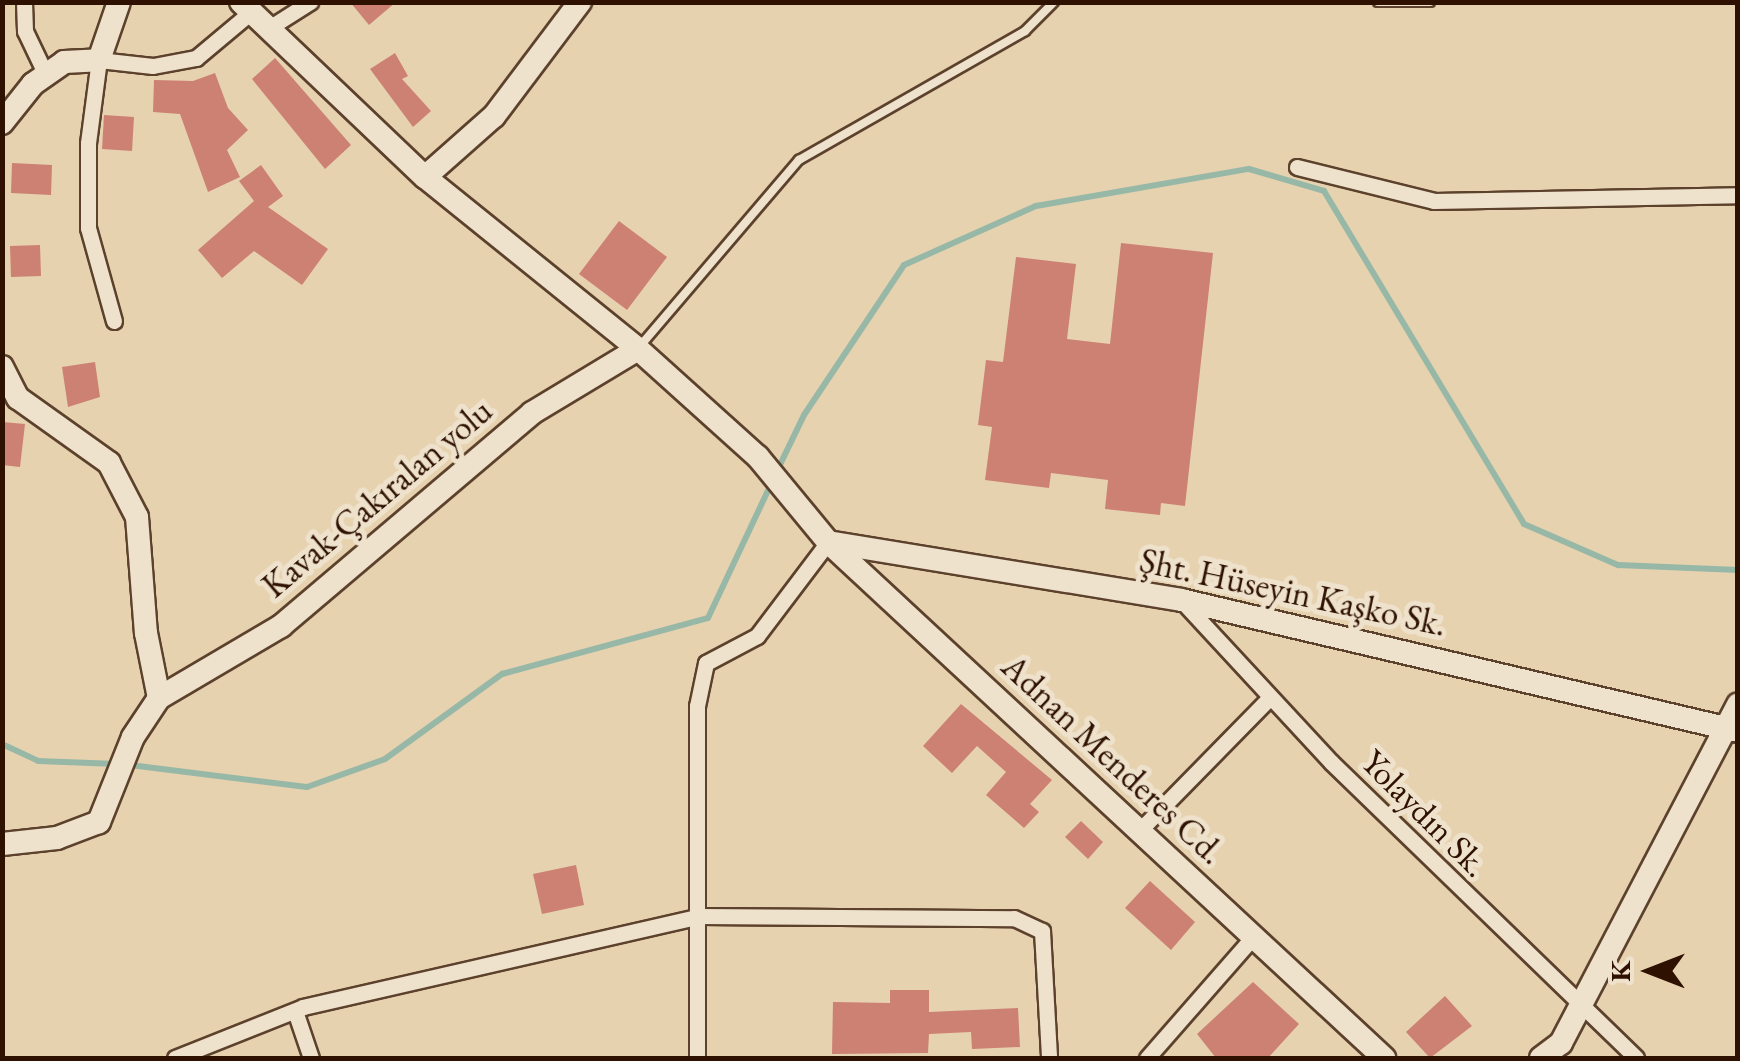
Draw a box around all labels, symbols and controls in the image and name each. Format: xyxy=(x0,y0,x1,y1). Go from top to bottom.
street label: Kavak-Çakıralan yolu xyxy=(253,390,501,606)
street label: Şht. Hüseyin Kaşko Sk. xyxy=(1136,539,1450,645)
street label: Adnan Menderes Cd. xyxy=(993,645,1233,873)
street label: Yolaydın Sk. xyxy=(1353,741,1497,885)
north arrow xyxy=(1600,921,1700,1021)
text: K xyxy=(1602,960,1638,982)

